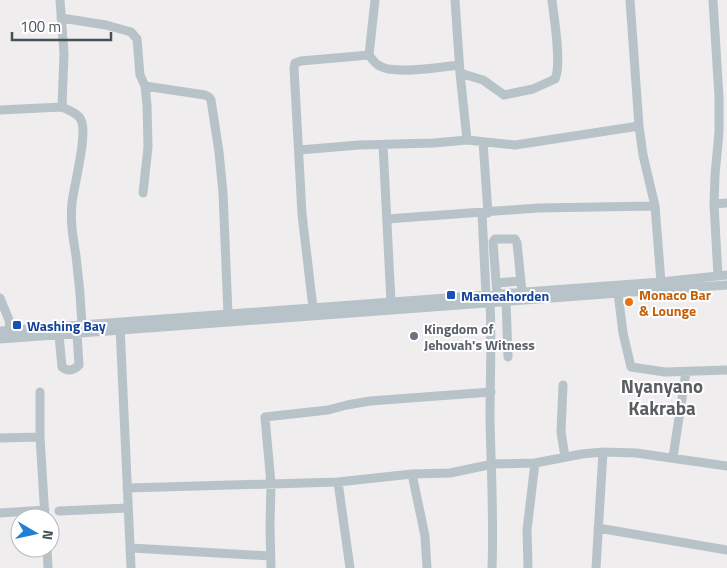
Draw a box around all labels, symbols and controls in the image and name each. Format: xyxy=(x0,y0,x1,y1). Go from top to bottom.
scale bar xyxy=(12,10,111,42)
text: 100 m xyxy=(20,15,61,38)
place label: Monaco Bar & Lounge xyxy=(639,284,711,321)
place label: Mameahorden xyxy=(461,285,549,306)
marker: Mameahorden xyxy=(445,289,457,301)
marker: Monaco Bar & Lounge xyxy=(623,296,635,308)
place label: Washing Bay xyxy=(27,315,106,336)
place label: Kingdom of Jehovah's Witness xyxy=(424,318,535,355)
marker: Washing Bay xyxy=(11,319,23,331)
marker: Kingdom of Jehovah's Witness xyxy=(408,330,420,342)
district label: Nyanyano Kakraba xyxy=(621,371,703,422)
north arrow xyxy=(10,508,60,558)
text: N xyxy=(37,529,59,542)

